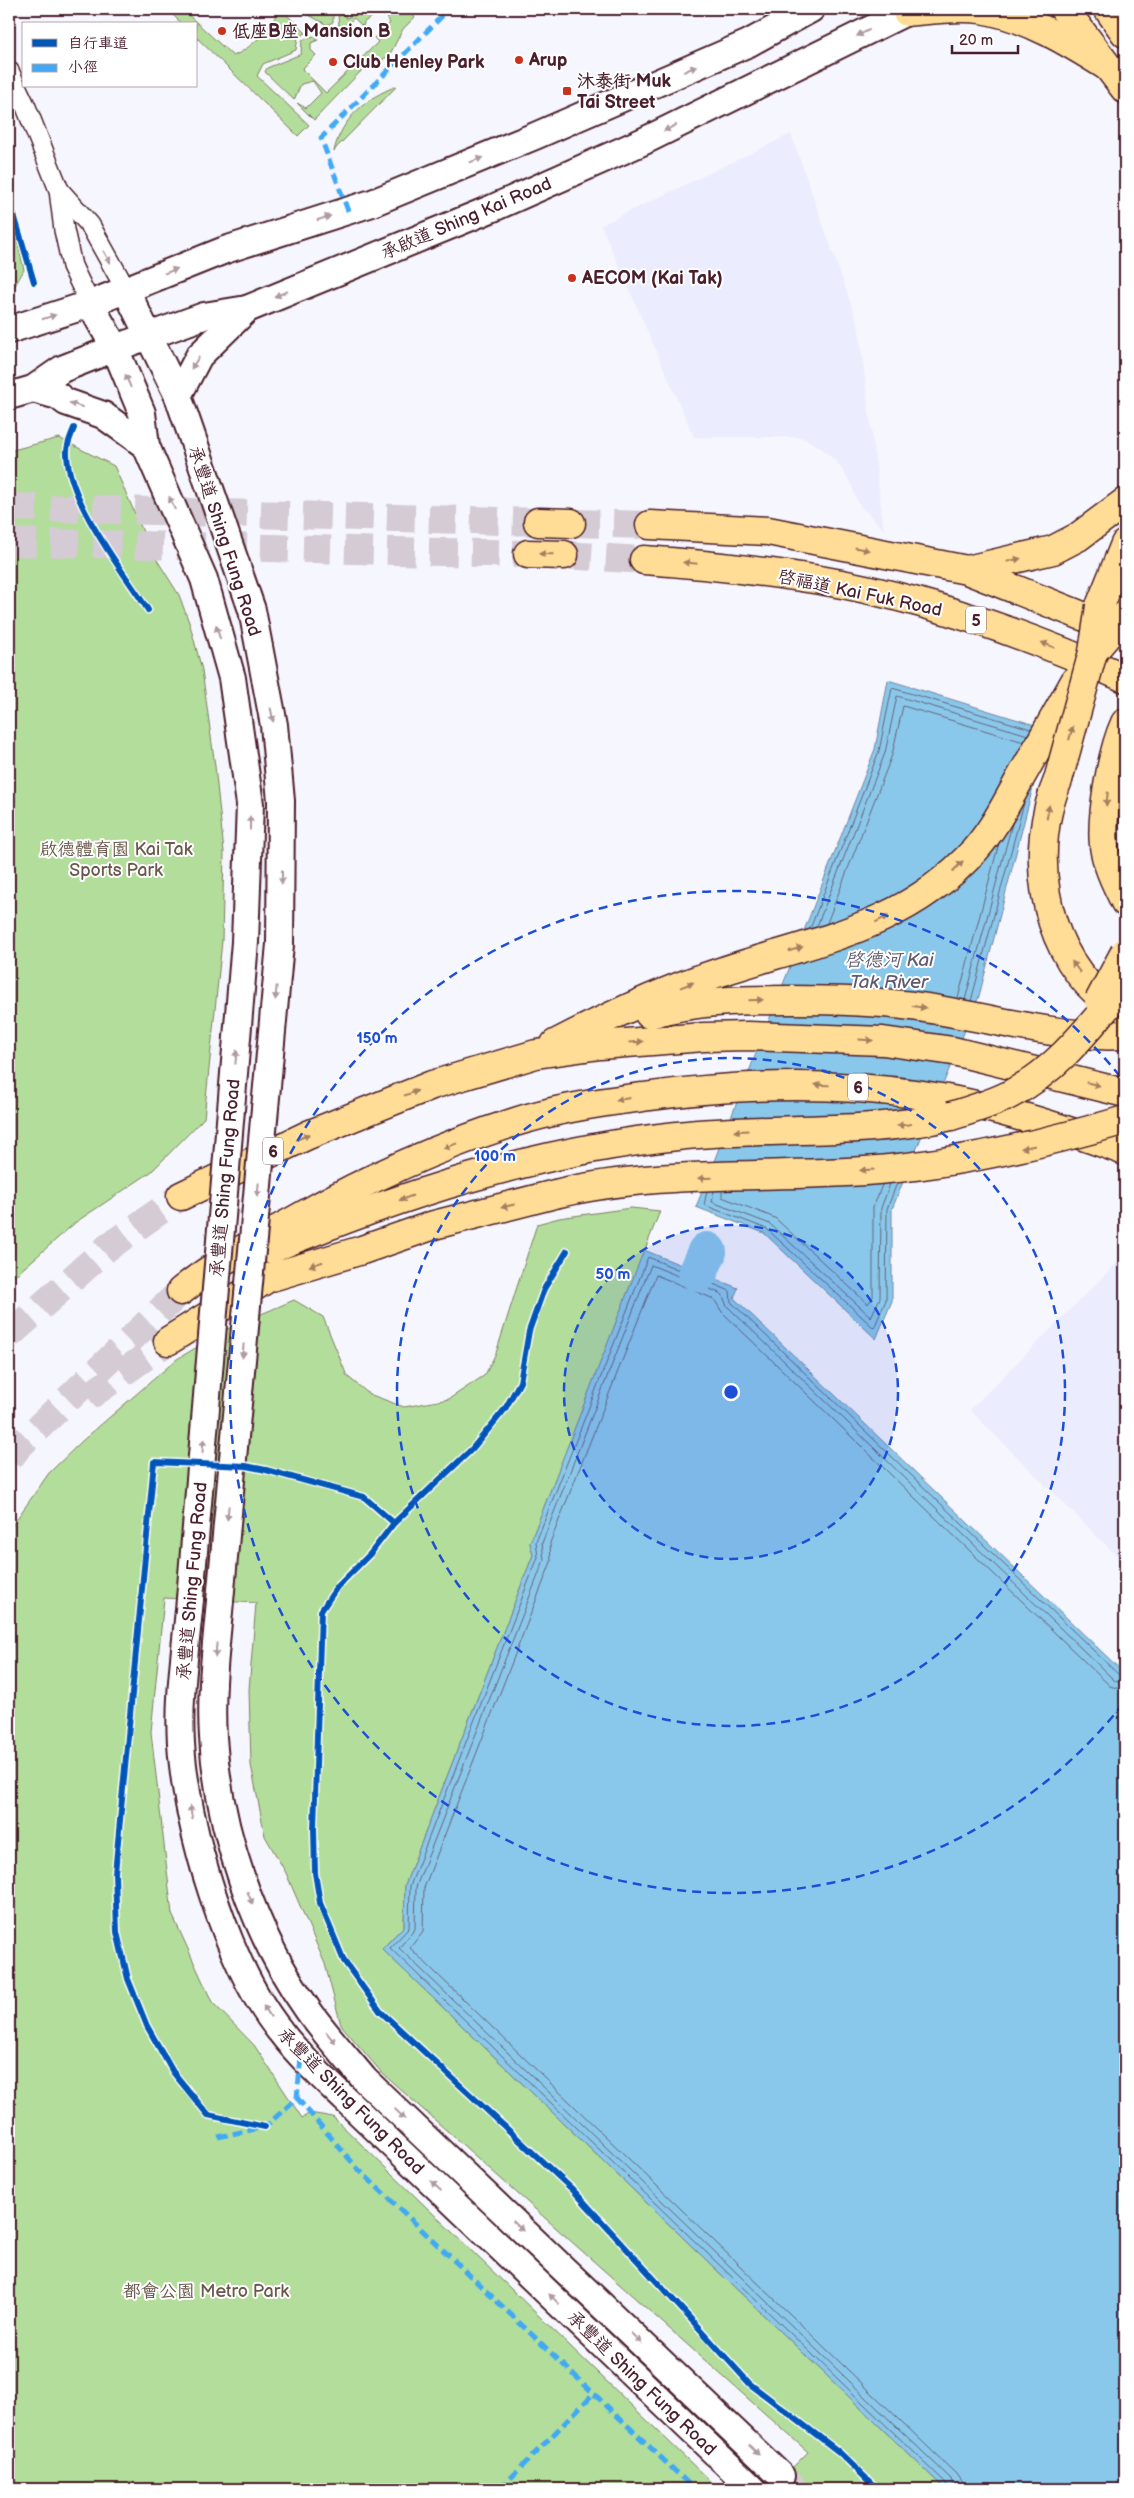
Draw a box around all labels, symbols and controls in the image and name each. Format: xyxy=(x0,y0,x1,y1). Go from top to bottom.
place label: 低座B座 Mansion B xyxy=(232,21,391,42)
legend xyxy=(22,22,198,88)
scale bar xyxy=(952,22,1018,54)
marker: 低座B座 Mansion B xyxy=(216,25,228,37)
one-way arrow xyxy=(856,29,870,37)
text: 20 m xyxy=(959,31,993,50)
text: 自行車道 xyxy=(68,34,128,53)
place label: Arup xyxy=(528,50,567,71)
place label: Club Henley Park xyxy=(343,52,485,73)
marker: Arup xyxy=(513,54,525,66)
marker: Club Henley Park xyxy=(327,56,339,68)
text: 小徑 xyxy=(68,58,98,77)
one-way arrow xyxy=(683,64,697,72)
place label: 沐泰街 Muk Tai Street xyxy=(577,71,671,113)
marker: 沐泰街 Muk Tai Street xyxy=(561,85,573,97)
one-way arrow xyxy=(663,124,677,132)
one-way arrow xyxy=(469,156,483,164)
street label: 承啟道 Shing Kai Road xyxy=(378,173,555,264)
one-way arrow xyxy=(317,214,332,222)
one-way arrow xyxy=(103,250,112,263)
one-way arrow xyxy=(163,267,178,274)
place label: AECOM (Kai Tak) xyxy=(581,268,723,289)
marker: AECOM (Kai Tak) xyxy=(566,272,578,284)
one-way arrow xyxy=(274,291,289,299)
one-way arrow xyxy=(42,313,57,320)
one-way arrow xyxy=(190,356,200,370)
one-way arrow xyxy=(124,374,132,388)
one-way arrow xyxy=(68,400,83,408)
street label: 承豐道 Shing Fung Road xyxy=(184,443,265,639)
one-way arrow xyxy=(168,496,176,510)
one-way arrow xyxy=(855,545,870,553)
one-way arrow xyxy=(537,550,553,558)
one-way arrow xyxy=(1007,556,1022,564)
one-way arrow xyxy=(682,559,698,567)
street label: 啓福道 Kai Fuk Road xyxy=(776,566,944,621)
road number: 5 xyxy=(966,606,986,634)
one-way arrow xyxy=(213,624,221,639)
one-way arrow xyxy=(1041,641,1055,649)
one-way arrow xyxy=(268,707,276,723)
one-way arrow xyxy=(1067,725,1075,740)
one-way arrow xyxy=(1103,792,1111,808)
one-way arrow xyxy=(1044,804,1052,819)
one-way arrow xyxy=(246,815,254,831)
park label: 啟德體育園 Kai Tak Sports Park xyxy=(40,839,193,881)
one-way arrow xyxy=(952,860,964,872)
one-way arrow xyxy=(278,869,286,885)
one-way arrow xyxy=(874,915,889,923)
one-way arrow xyxy=(789,945,804,953)
water label: 啓德河 Kai Tak River xyxy=(844,949,934,994)
one-way arrow xyxy=(1071,960,1081,973)
one-way arrow xyxy=(680,980,694,988)
one-way arrow xyxy=(271,985,279,1001)
one-way arrow xyxy=(749,996,765,1004)
one-way arrow xyxy=(911,1003,927,1011)
text: 150 m xyxy=(356,1029,398,1048)
one-way arrow xyxy=(629,1037,645,1045)
one-way arrow xyxy=(858,1037,874,1045)
one-way arrow xyxy=(232,1049,240,1065)
road number: 6 xyxy=(848,1074,868,1100)
street label: 承豐道 Shing Fung Road xyxy=(206,1078,245,1278)
one-way arrow xyxy=(1085,1080,1100,1088)
one-way arrow xyxy=(814,1081,830,1089)
one-way arrow xyxy=(404,1089,419,1097)
one-way arrow xyxy=(615,1095,631,1103)
one-way arrow xyxy=(895,1121,911,1129)
one-way arrow xyxy=(733,1128,749,1136)
one-way arrow xyxy=(296,1132,311,1141)
road number: 6 xyxy=(263,1138,283,1164)
one-way arrow xyxy=(442,1143,457,1150)
one-way arrow xyxy=(1020,1143,1035,1151)
text: 100 m xyxy=(474,1147,516,1166)
one-way arrow xyxy=(859,1167,875,1175)
one-way arrow xyxy=(696,1174,712,1182)
one-way arrow xyxy=(254,1182,262,1198)
one-way arrow xyxy=(398,1194,413,1202)
one-way arrow xyxy=(500,1202,515,1210)
one-way arrow xyxy=(308,1261,323,1269)
text: 50 m xyxy=(596,1265,631,1284)
one-way arrow xyxy=(239,1344,247,1360)
centre of rings xyxy=(722,1383,740,1401)
one-way arrow xyxy=(199,1438,207,1454)
street label: 承豐道 Shing Fung Road xyxy=(173,1481,212,1681)
one-way arrow xyxy=(224,1505,232,1521)
one-way arrow xyxy=(212,1642,220,1658)
one-way arrow xyxy=(186,1804,194,1820)
one-way arrow xyxy=(246,1891,254,1906)
one-way arrow xyxy=(262,2005,272,2018)
street label: 承豐道 Shing Fung Road xyxy=(273,2024,428,2179)
one-way arrow xyxy=(325,2031,336,2044)
one-way arrow xyxy=(394,2108,406,2120)
one-way arrow xyxy=(430,2180,442,2192)
one-way arrow xyxy=(512,2220,524,2232)
park label: 都會公園 Metro Park xyxy=(122,2281,289,2302)
one-way arrow xyxy=(548,2293,560,2305)
street label: 承豐道 Shing Fung Road xyxy=(563,2307,720,2460)
one-way arrow xyxy=(629,2332,641,2344)
one-way arrow xyxy=(747,2444,759,2456)

